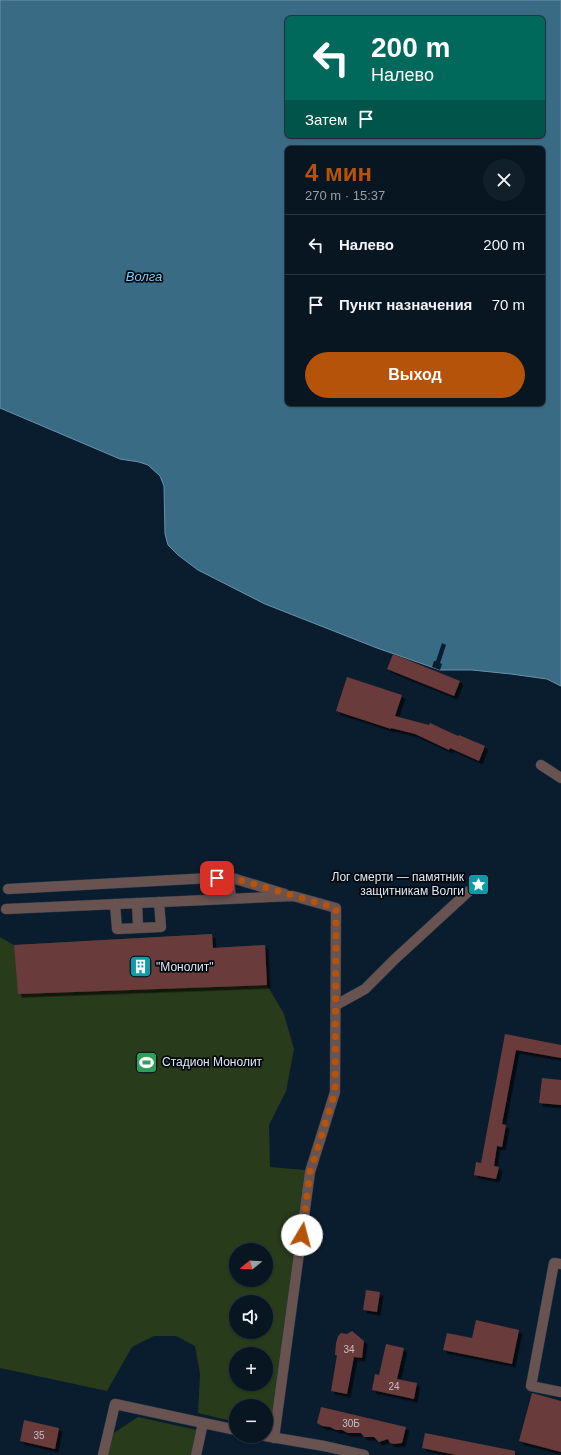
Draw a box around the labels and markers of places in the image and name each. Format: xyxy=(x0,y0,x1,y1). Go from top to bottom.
pin xyxy=(200,861,234,895)
place label: Лог смерти — памятник защитникам Волги xyxy=(332,870,465,898)
place icon: Лог смерти — памятник защитникам Волги xyxy=(466,871,492,897)
building icon: "Монолит" xyxy=(128,954,154,980)
place label: "Монолит" xyxy=(156,960,214,974)
sports icon: Стадион Монолит xyxy=(134,1049,160,1075)
place label: Стадион Монолит xyxy=(162,1055,263,1069)

